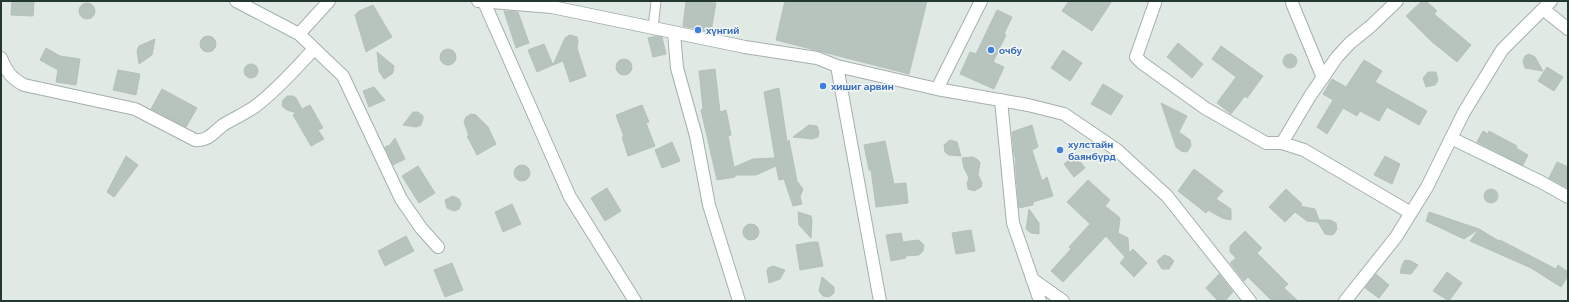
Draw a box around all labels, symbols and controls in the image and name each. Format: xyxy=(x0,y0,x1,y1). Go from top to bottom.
marker: хүнгий xyxy=(693,25,703,35)
place label: хүнгий xyxy=(706,25,739,36)
marker: очбу xyxy=(986,45,996,55)
place label: очбу xyxy=(999,45,1023,56)
marker: хишиг арвин xyxy=(818,81,828,91)
place label: хишиг арвин xyxy=(831,81,894,92)
place label: хулстайн баянбүрд xyxy=(1068,139,1117,162)
marker: хулстайн баянбүрд xyxy=(1055,145,1065,155)

